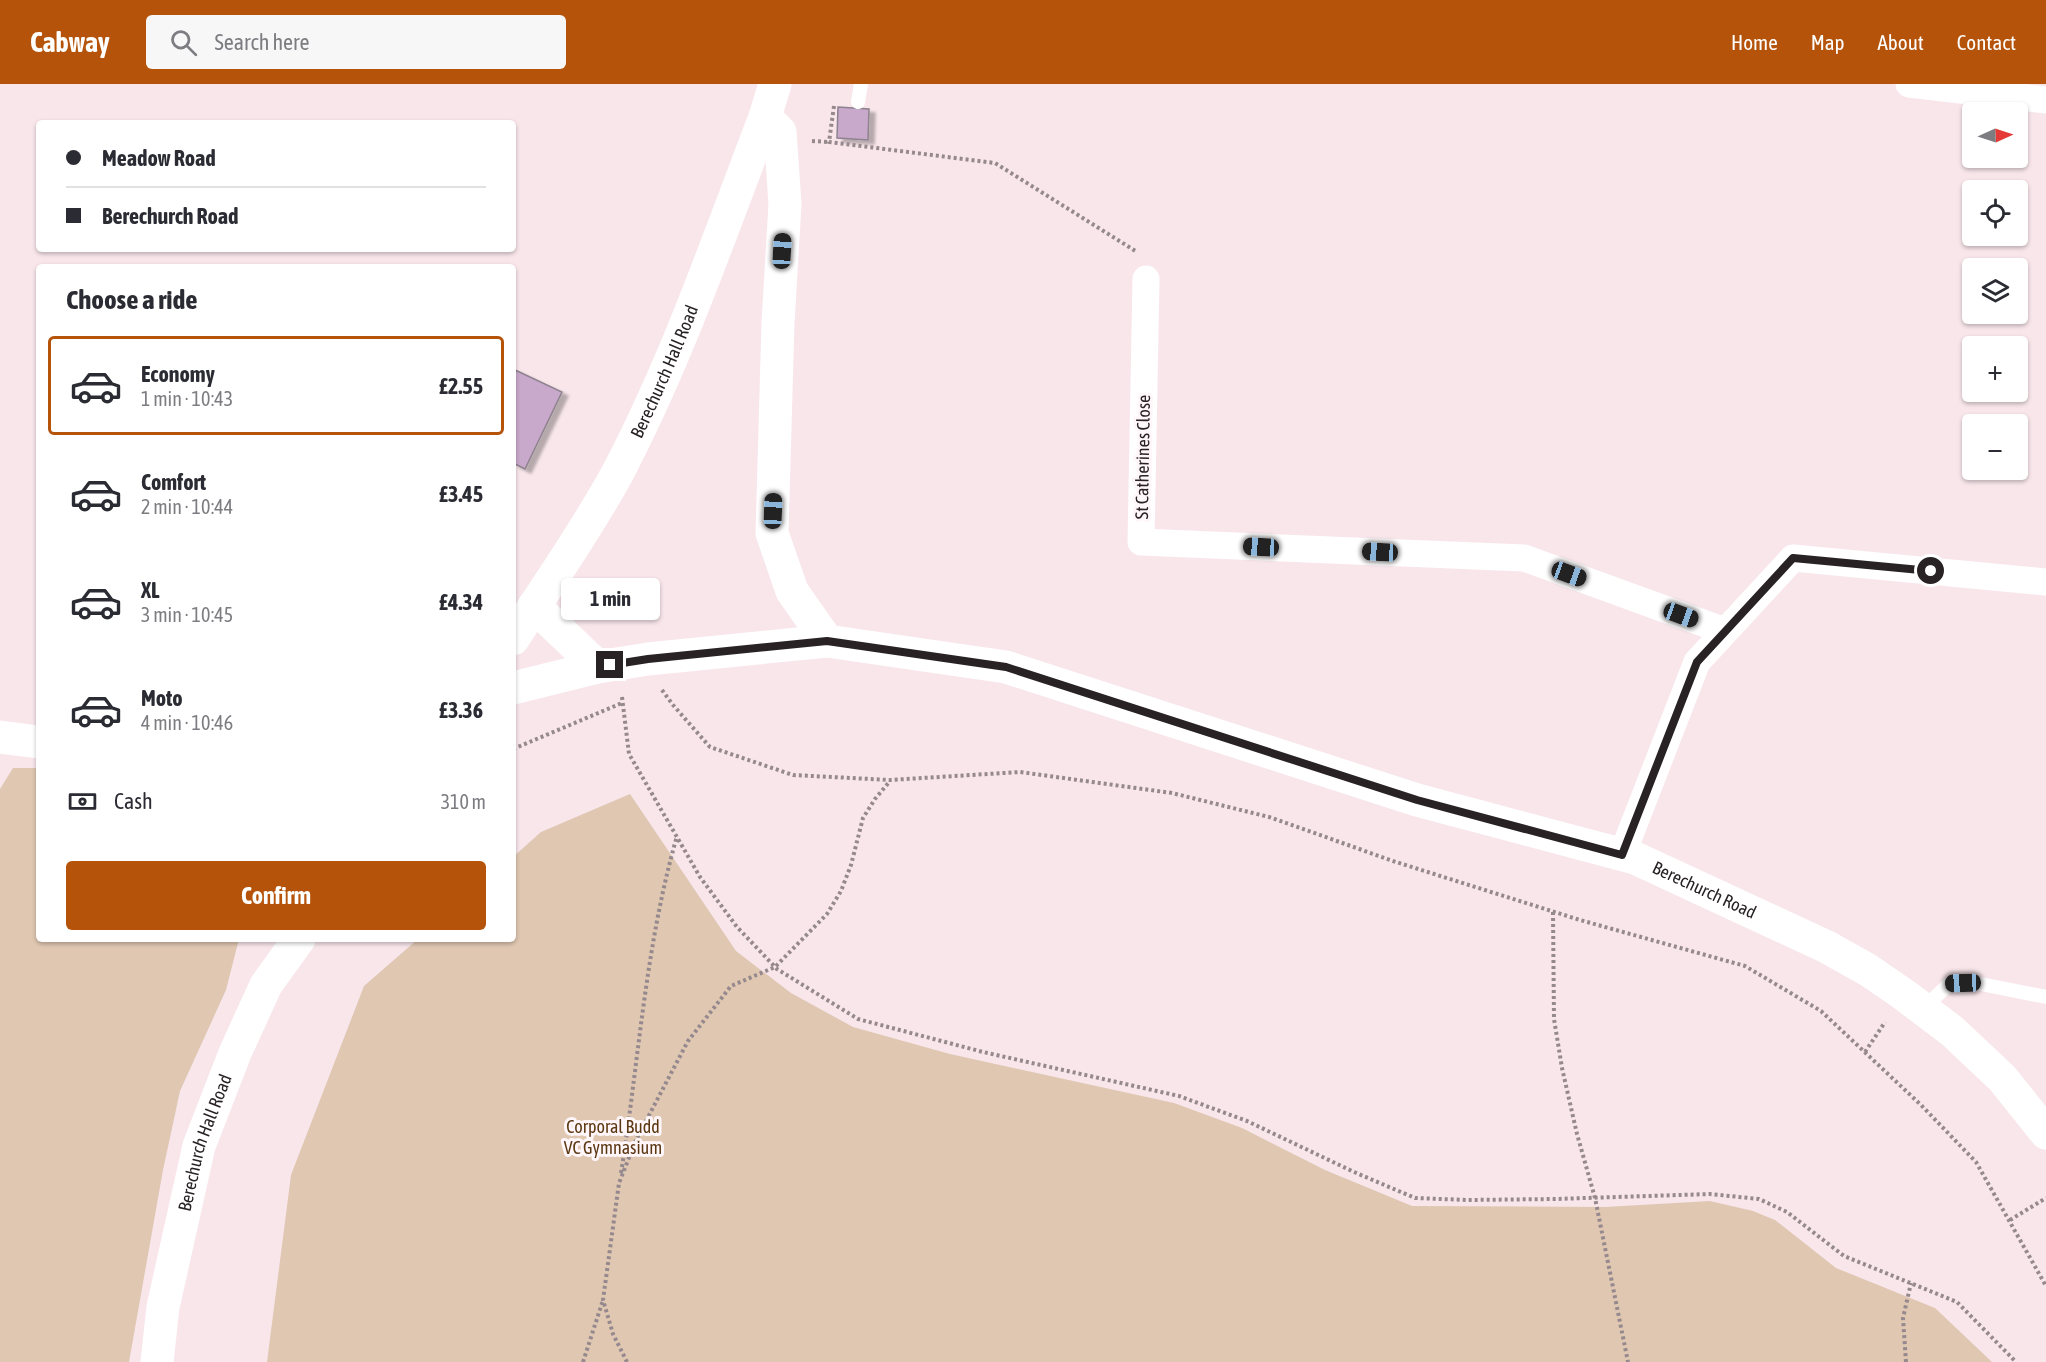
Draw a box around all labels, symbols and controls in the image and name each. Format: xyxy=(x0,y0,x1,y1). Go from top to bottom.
search box xyxy=(146,15,566,69)
text: Cabway xyxy=(30,26,110,58)
icon: search xyxy=(167,26,200,59)
text: Search here xyxy=(215,29,310,55)
text: Home xyxy=(1731,30,1778,54)
text: Map xyxy=(1811,30,1845,54)
text: About xyxy=(1878,30,1924,54)
text: Contact xyxy=(1957,30,2016,54)
north arrow xyxy=(1962,102,2028,168)
map controls xyxy=(1962,102,2028,480)
text: Meadow Road xyxy=(102,145,216,171)
button: locate xyxy=(1962,180,2028,246)
text: Berechurch Road xyxy=(102,203,239,229)
car xyxy=(772,233,792,269)
button: layers xyxy=(1962,258,2028,324)
text: Choose a ride xyxy=(66,284,198,315)
street label: Berechurch Hall Road xyxy=(626,302,702,441)
button: + xyxy=(1962,336,2028,402)
icon: car xyxy=(69,359,123,413)
text: Economy xyxy=(141,361,215,387)
text: £2.55 xyxy=(439,373,483,399)
text: 1 min · 10:43 xyxy=(141,387,233,410)
street label: St Catherines Close xyxy=(1131,395,1154,519)
button: − xyxy=(1962,414,2028,480)
icon: car xyxy=(69,467,123,521)
text: Comfort xyxy=(141,469,206,495)
text: £3.45 xyxy=(439,481,483,507)
car xyxy=(763,493,783,529)
text: 2 min · 10:44 xyxy=(141,495,233,518)
car xyxy=(1243,537,1279,557)
car xyxy=(1362,542,1398,562)
route start xyxy=(1917,557,1944,584)
car xyxy=(1549,559,1589,589)
icon: car xyxy=(69,575,123,629)
text: XL xyxy=(141,577,159,603)
callout: 1 min xyxy=(560,578,660,620)
text: 1 min xyxy=(590,587,631,610)
text: £4.34 xyxy=(439,589,483,615)
car xyxy=(1661,600,1701,630)
text: 3 min · 10:45 xyxy=(141,603,233,626)
route end xyxy=(596,651,623,678)
icon: car xyxy=(69,683,123,737)
text: Moto xyxy=(141,685,183,711)
text: £3.36 xyxy=(439,697,483,723)
text: 4 min · 10:46 xyxy=(141,711,233,734)
icon: cash xyxy=(66,785,99,818)
text: Cash xyxy=(114,788,153,814)
text: 310 m xyxy=(441,790,486,813)
street label: Berechurch Road xyxy=(1649,857,1760,923)
button: Confirm xyxy=(66,861,486,930)
car xyxy=(1945,973,1981,993)
street label: Berechurch Hall Road xyxy=(174,1071,236,1213)
park label: Corporal Budd VC Gymnasium xyxy=(564,1116,662,1158)

